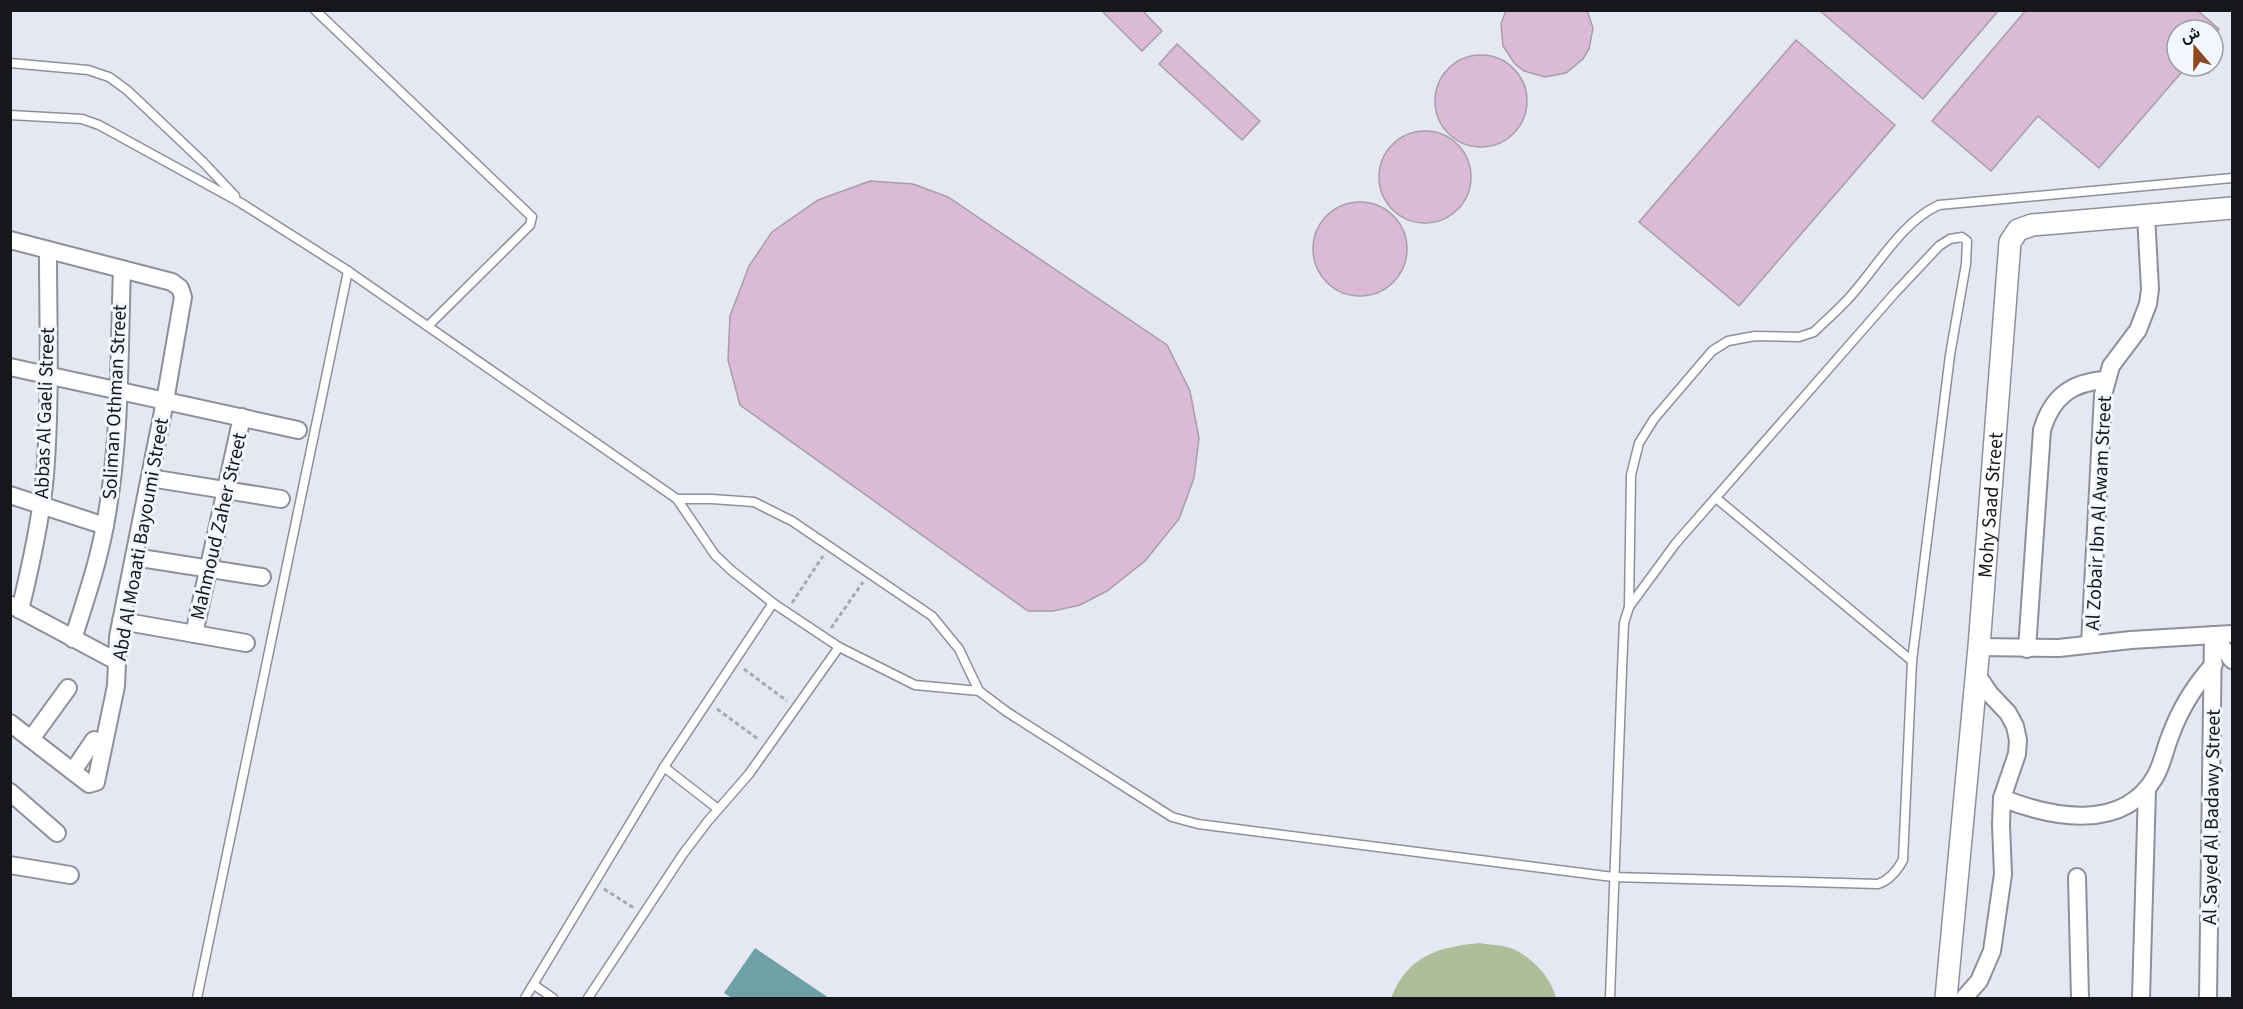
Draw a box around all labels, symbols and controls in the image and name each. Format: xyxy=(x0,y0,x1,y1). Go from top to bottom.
north arrow xyxy=(2165,18,2225,78)
text: ش xyxy=(2177,21,2203,48)
street label: Soliman Othman Street xyxy=(96,303,134,501)
street label: Abbas Al Gaeli Street xyxy=(28,327,62,499)
street label: Al Zobair Ibn Al Awam Street xyxy=(2079,395,2119,631)
street label: Abd Al Moaati Bayoumi Street xyxy=(106,415,176,663)
street label: Mahmoud Zaher Street xyxy=(184,430,254,623)
street label: Mohy Saad Street xyxy=(1971,431,2010,579)
street label: Al Sayed Al Badawy Street xyxy=(2196,709,2228,925)

